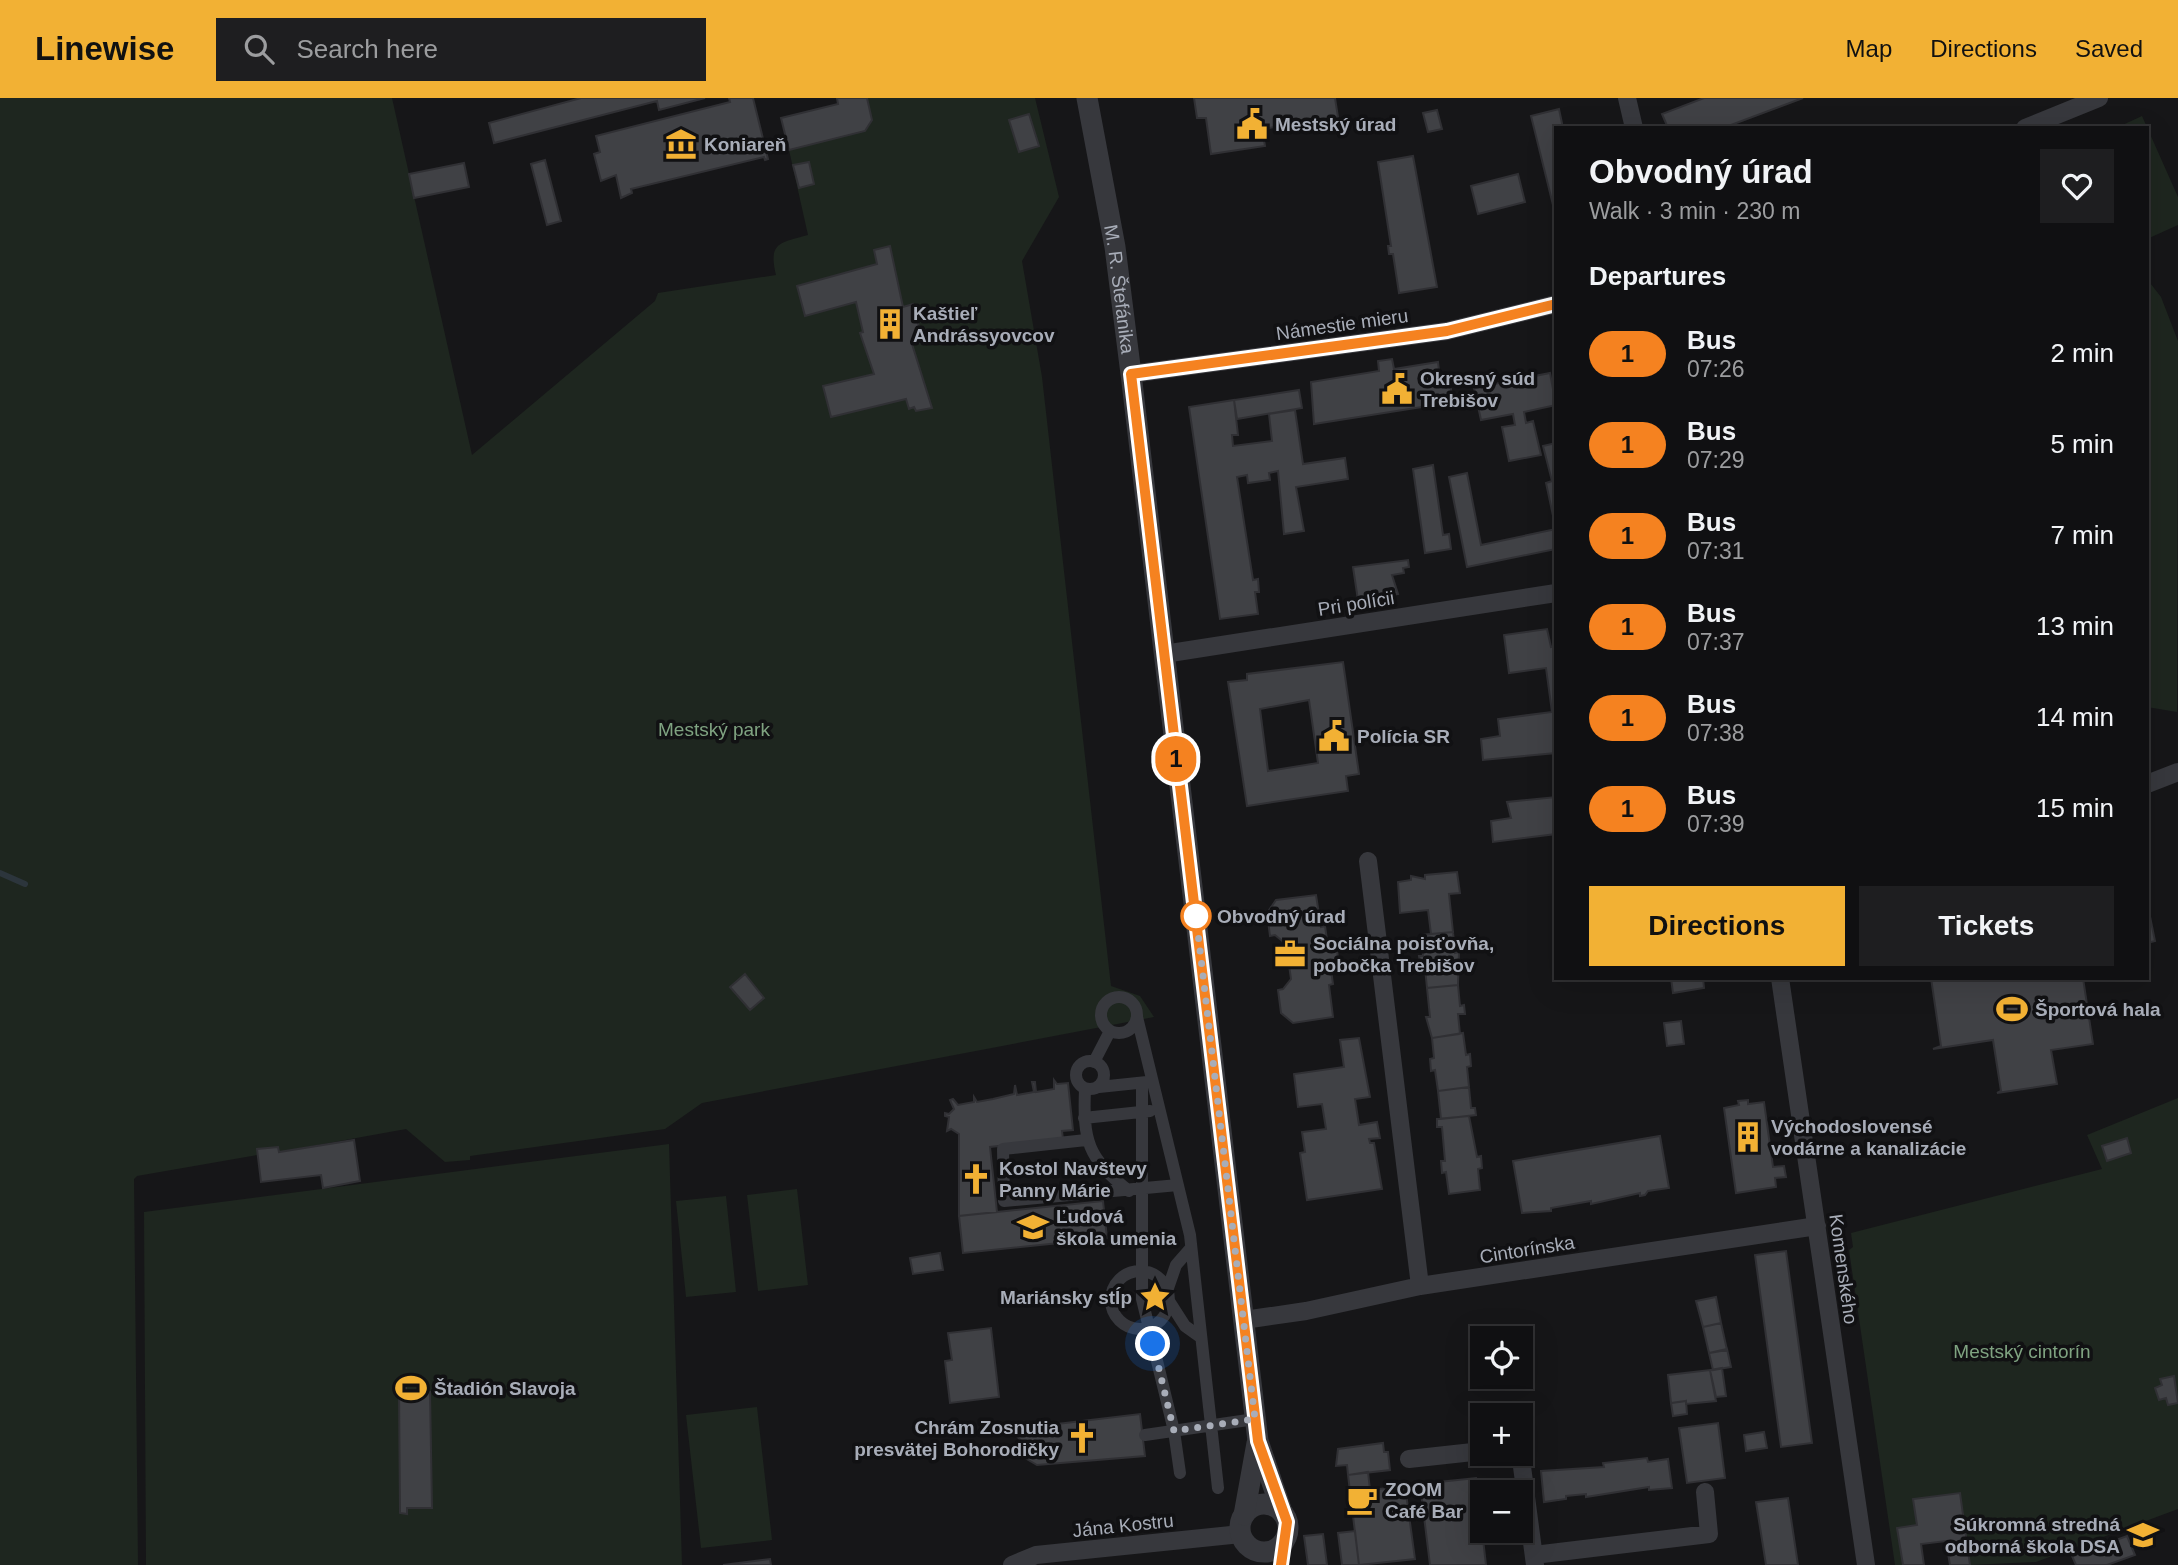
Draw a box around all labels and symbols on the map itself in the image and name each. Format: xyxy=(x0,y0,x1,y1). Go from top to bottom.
public building icon: Mestský úrad xyxy=(1235,107,1269,141)
place label: Mestský úrad xyxy=(1275,114,1396,135)
museum icon: Koniareň xyxy=(664,127,698,161)
place label: Koniareň xyxy=(704,134,786,155)
street label: M. R. Štefánika xyxy=(1100,223,1138,355)
place label: Kaštieľ Andrássyovcov xyxy=(913,303,1055,346)
street label: Námestie mieru xyxy=(1275,305,1409,344)
building icon: Kaštieľ Andrássyovcov xyxy=(873,307,907,341)
place label: Okresný súd Trebišov xyxy=(1420,368,1535,411)
public building icon: Okresný súd Trebišov xyxy=(1380,372,1414,406)
street label: Pri polícii xyxy=(1316,587,1396,620)
park label: Mestský park xyxy=(658,719,770,740)
public building icon: Polícia SR xyxy=(1317,719,1351,753)
place label: Polícia SR xyxy=(1357,726,1450,747)
line badge: 1 xyxy=(1153,736,1199,782)
marker: Obvodný úrad xyxy=(1181,901,1211,931)
place label: Obvodný úrad xyxy=(1217,906,1346,927)
place label: Sociálna poisťovňa, pobočka Trebišov xyxy=(1313,933,1494,976)
office icon: Sociálna poisťovňa, pobočka Trebišov xyxy=(1273,937,1307,971)
sports icon: Športová hala xyxy=(1995,992,2029,1026)
place label: Športová hala xyxy=(2035,999,2161,1020)
place label: Východoslovensé vodárne a kanalizácie xyxy=(1771,1116,1966,1159)
building icon: Východoslovensé vodárne a kanalizácie xyxy=(1731,1120,1765,1154)
place label: Kostol Navštevy Panny Márie xyxy=(999,1158,1147,1201)
church icon: Kostol Navštevy Panny Márie xyxy=(959,1162,993,1196)
place label: Ľudová škola umenia xyxy=(1056,1206,1177,1249)
school or university icon: Ľudová škola umenia xyxy=(1016,1210,1050,1244)
street label: Komenského xyxy=(1825,1213,1862,1325)
street label: Cintorínska xyxy=(1478,1232,1577,1267)
place icon: Mariánsky stĺp xyxy=(1138,1280,1172,1314)
place label: Mariánsky stĺp xyxy=(1000,1287,1132,1308)
your location xyxy=(1135,1326,1170,1361)
park label: Mestský cintorín xyxy=(1953,1341,2091,1362)
sports icon: Štadión Slavoja xyxy=(394,1371,428,1405)
place label: Štadión Slavoja xyxy=(434,1378,576,1399)
place label: Chrám Zosnutia presvätej Bohorodičky xyxy=(854,1417,1059,1460)
church icon: Chrám Zosnutia presvätej Bohorodičky xyxy=(1065,1421,1099,1455)
place label: ZOOM Café Bar xyxy=(1385,1479,1464,1522)
cafe icon: ZOOM Café Bar xyxy=(1345,1483,1379,1517)
street label: Jána Kostru xyxy=(1072,1510,1175,1541)
place label: Súkromná stredná odborná škola DSA xyxy=(1945,1514,2120,1557)
school or university icon: Súkromná stredná odborná škola DSA xyxy=(2126,1518,2160,1552)

